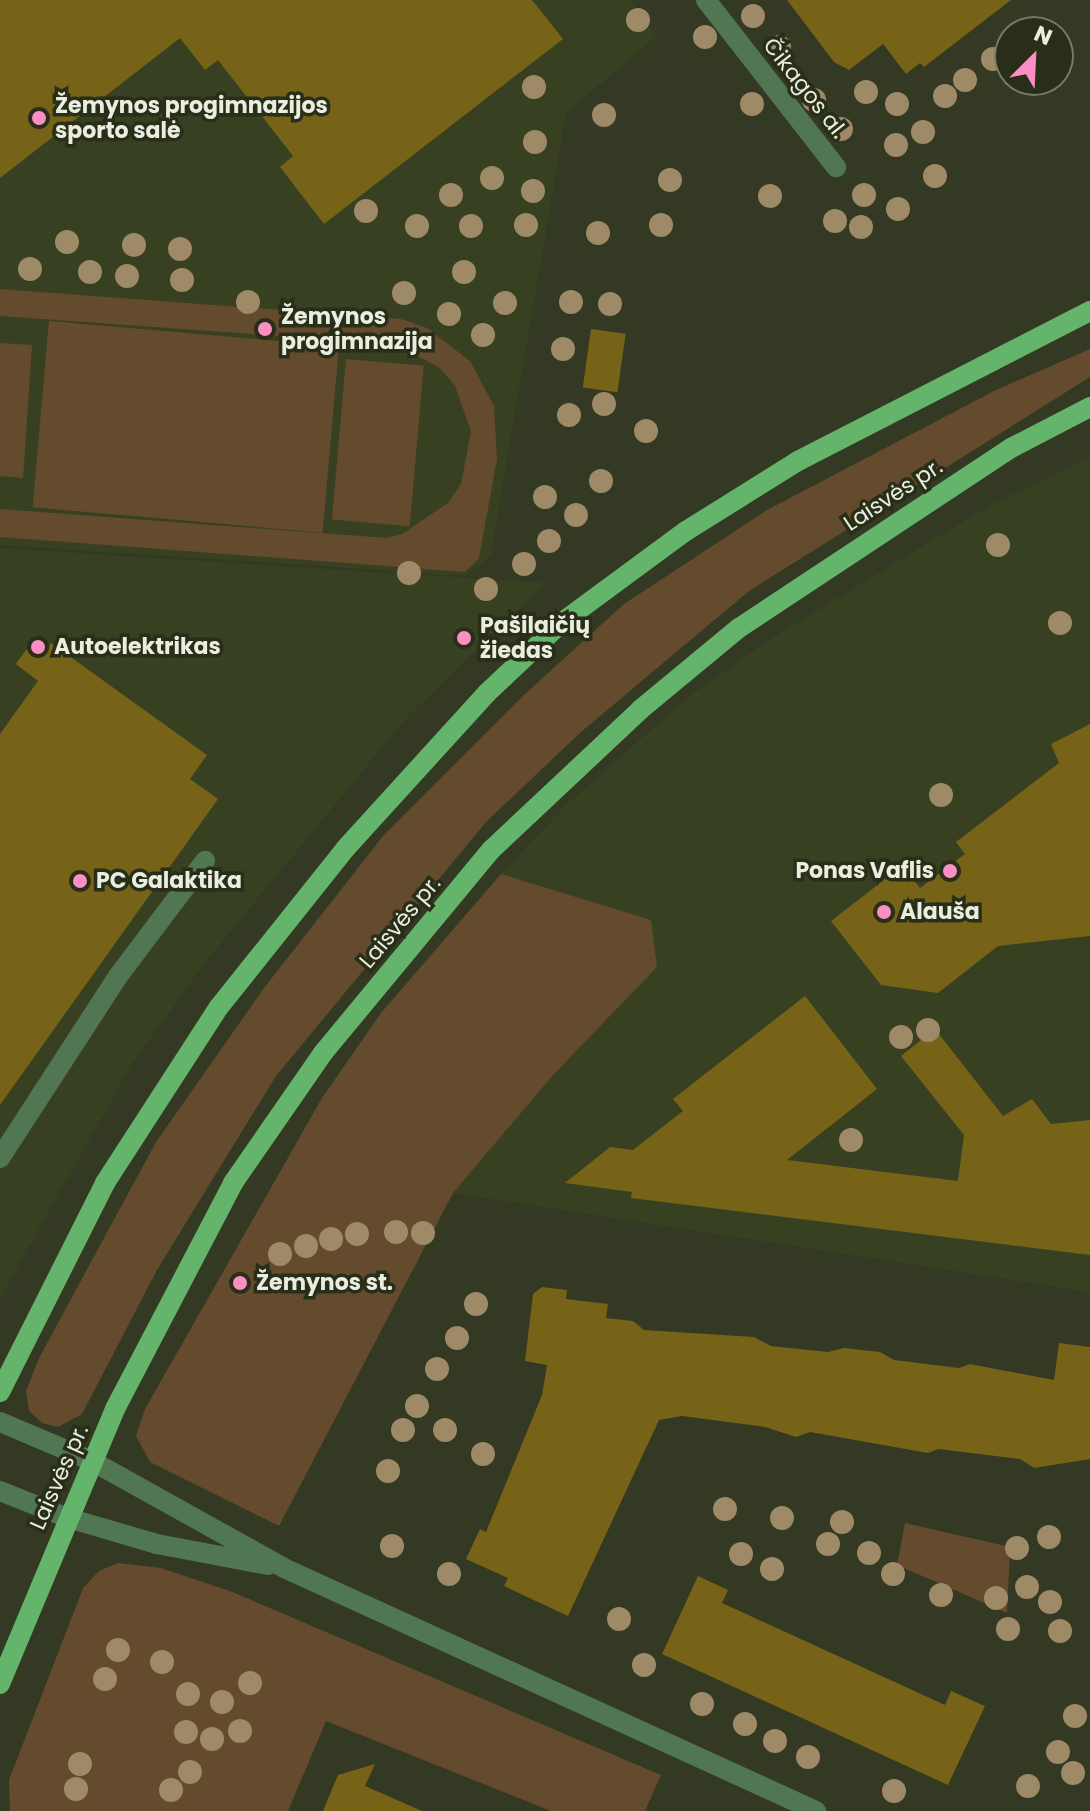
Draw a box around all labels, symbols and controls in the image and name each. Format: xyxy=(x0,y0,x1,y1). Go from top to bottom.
north arrow xyxy=(994,16,1074,96)
text: N xyxy=(1029,18,1057,53)
street label: Čikagos al. xyxy=(758,33,852,143)
place label: Žemynos progimnazijos sporto salė xyxy=(55,92,328,144)
marker: Žemynos progimnazijos sporto salė xyxy=(30,109,48,127)
place label: Žemynos progimnazija xyxy=(281,303,433,354)
marker: Žemynos progimnazija xyxy=(256,320,274,338)
street label: Laisvės pr. xyxy=(839,453,947,537)
place label: Pašilaičių žiedas xyxy=(480,612,590,664)
marker: Pašilaičių žiedas xyxy=(455,629,473,647)
place label: Autoelektrikas xyxy=(54,634,221,660)
marker: Autoelektrikas xyxy=(29,638,47,656)
place label: Ponas Vaflis xyxy=(795,858,934,884)
marker: Ponas Vaflis xyxy=(941,862,959,880)
place label: PC Galaktika xyxy=(96,868,242,894)
street label: Laisvės pr. xyxy=(354,870,446,974)
marker: PC Galaktika xyxy=(71,872,89,890)
place label: Alauša xyxy=(900,899,980,925)
marker: Alauša xyxy=(875,903,893,921)
place label: Žemynos st. xyxy=(256,1270,393,1296)
marker: Žemynos st. xyxy=(231,1274,249,1292)
street label: Laisvės pr. xyxy=(24,1420,94,1534)

